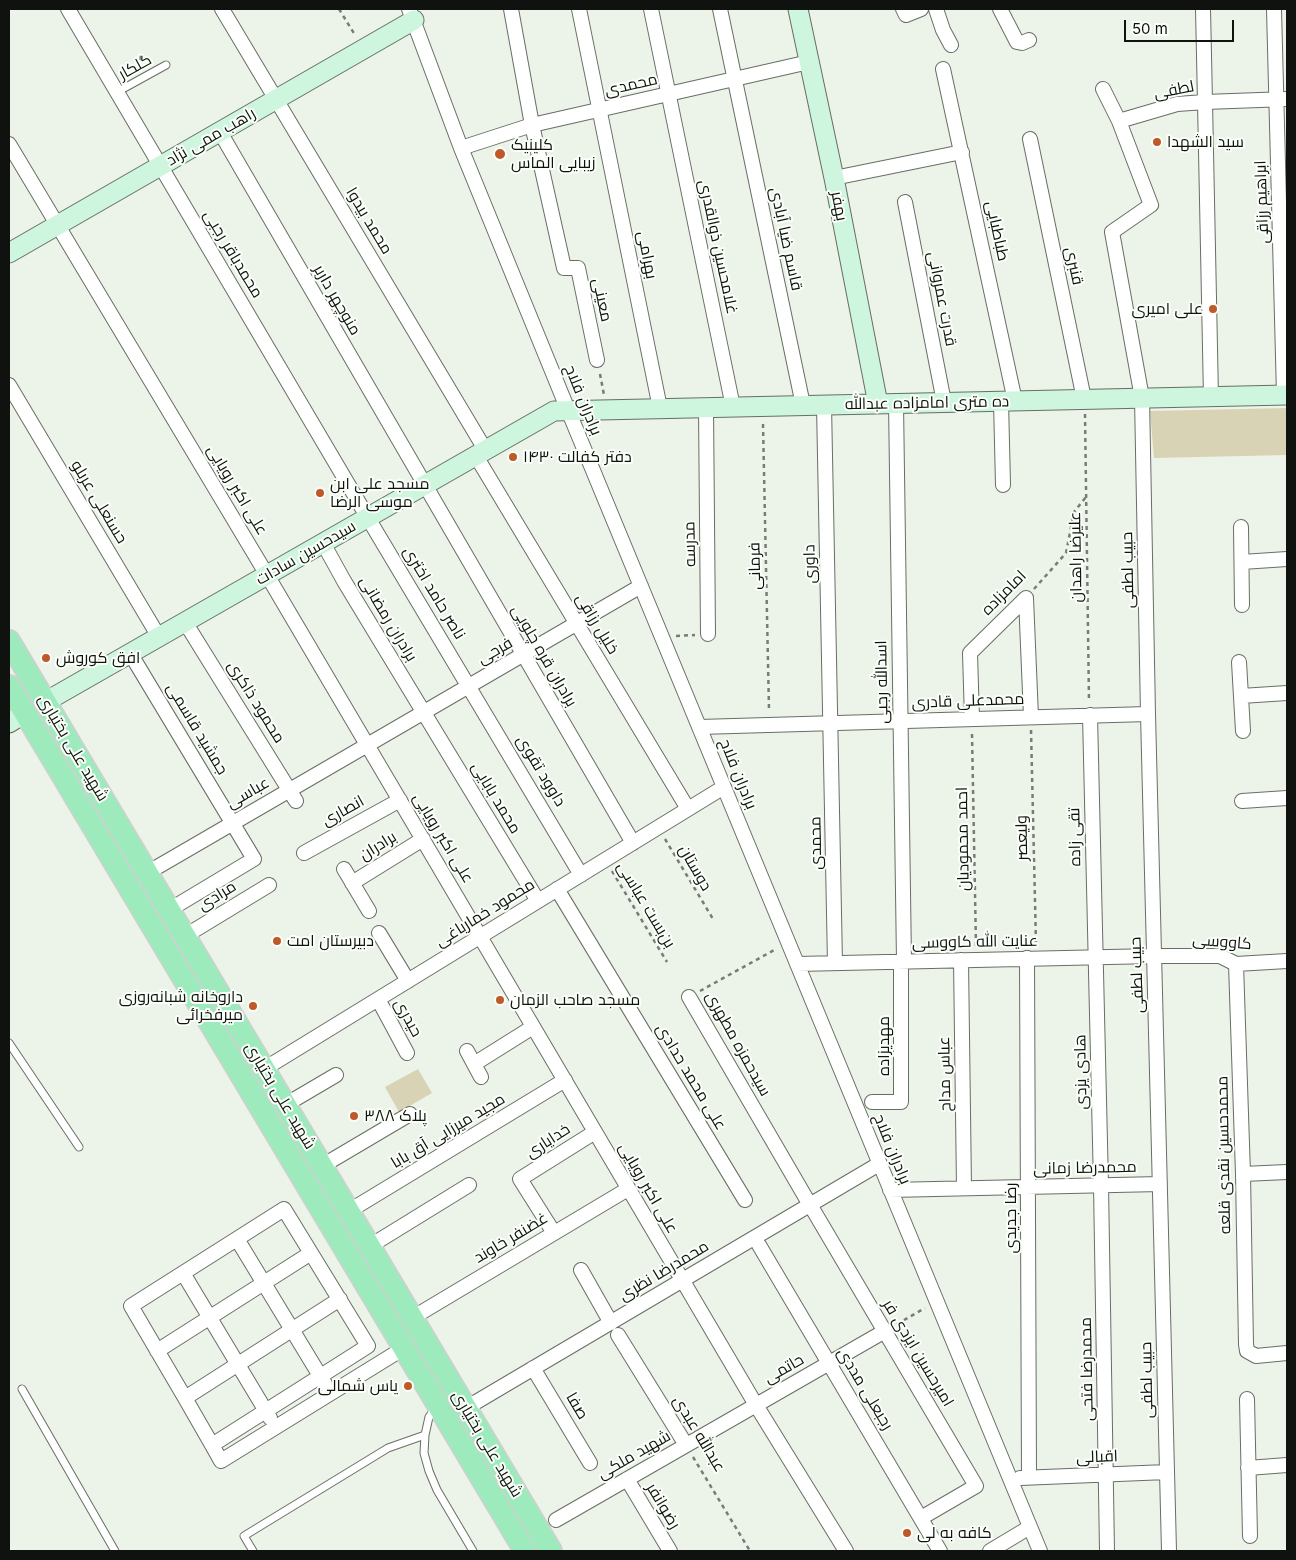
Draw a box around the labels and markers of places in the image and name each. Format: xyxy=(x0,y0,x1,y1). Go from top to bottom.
place label: سید الشهدا xyxy=(1167,132,1244,152)
place label: کلینیک زیبایی الماس xyxy=(511,135,595,173)
marker: سید الشهدا xyxy=(1151,136,1163,148)
marker: کلینیک زیبایی الماس xyxy=(493,147,507,161)
place label: علی امیری xyxy=(1132,299,1203,319)
marker: علی امیری xyxy=(1207,303,1219,315)
place label: دفتر کفالت ۱۴۳۰ xyxy=(523,447,632,467)
marker: دفتر کفالت ۱۴۳۰ xyxy=(507,451,519,463)
place label: مسجد علی ابن موسی الرضا xyxy=(330,474,430,512)
marker: مسجد علی ابن موسی الرضا xyxy=(314,487,326,499)
place label: افق کوروش xyxy=(56,648,140,668)
marker: افق کوروش xyxy=(40,652,52,664)
place label: دبیرستان امت xyxy=(287,931,374,951)
marker: دبیرستان امت xyxy=(271,935,283,947)
place label: داروخانه شبانه‌روزی میرفخرائی xyxy=(119,987,243,1025)
place label: مسجد صاحب الزمان xyxy=(510,990,640,1010)
marker: مسجد صاحب الزمان xyxy=(494,994,506,1006)
marker: داروخانه شبانه‌روزی میرفخرائی xyxy=(247,1000,259,1012)
place label: پلاک ۳۸۸ xyxy=(364,1106,427,1126)
marker: پلاک ۳۸۸ xyxy=(348,1110,360,1122)
place label: یاس شمالی xyxy=(318,1376,398,1396)
marker: یاس شمالی xyxy=(402,1380,414,1392)
place label: کافه به لی xyxy=(917,1523,992,1543)
marker: کافه به لی xyxy=(901,1527,913,1539)

